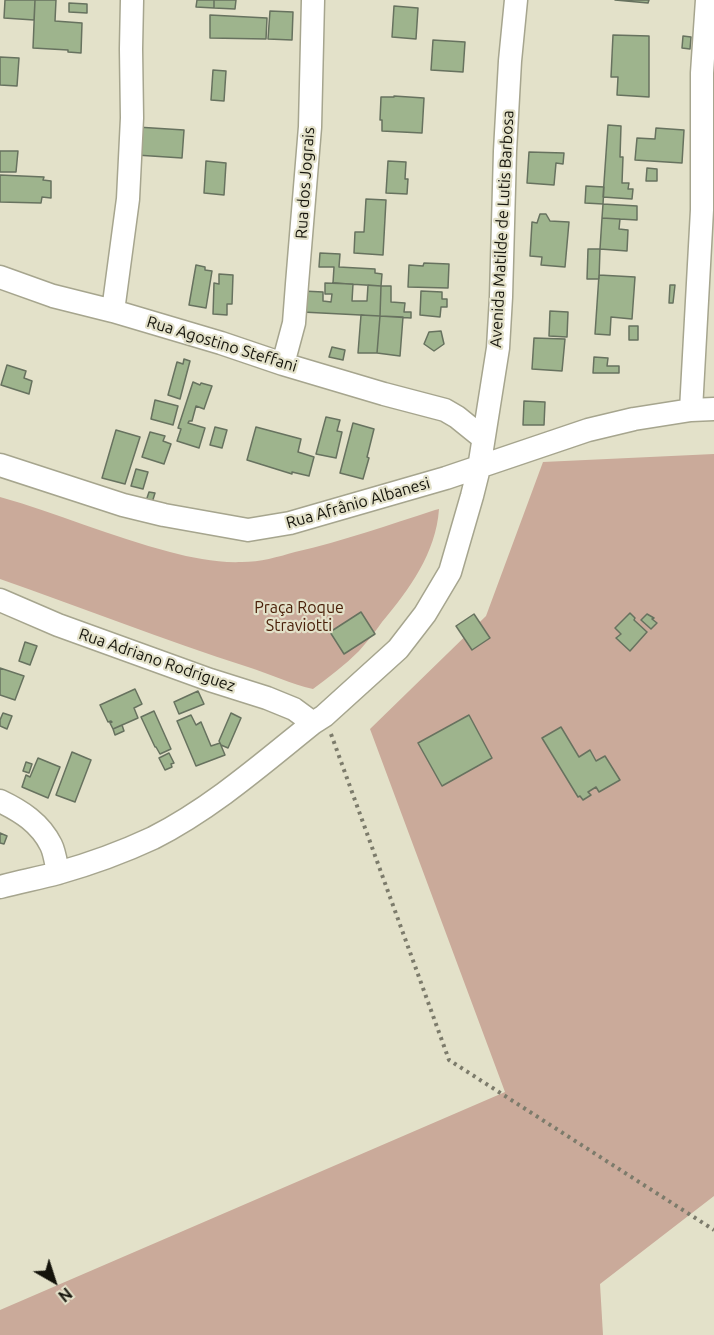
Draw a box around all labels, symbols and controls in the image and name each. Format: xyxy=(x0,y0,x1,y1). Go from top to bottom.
street label: Avenida Matilde de Lutis Barbosa xyxy=(486,110,518,348)
street label: Rua dos Jograis xyxy=(292,127,318,239)
street label: Rua Agostino Steffani xyxy=(145,312,299,376)
street label: Rua Afrânio Albanesi xyxy=(284,473,432,533)
park label: Praça Roque Straviotti xyxy=(254,598,344,636)
street label: Rua Adriano Rodriguez xyxy=(76,624,238,696)
north arrow xyxy=(24,1251,84,1311)
text: N xyxy=(55,1284,76,1306)

